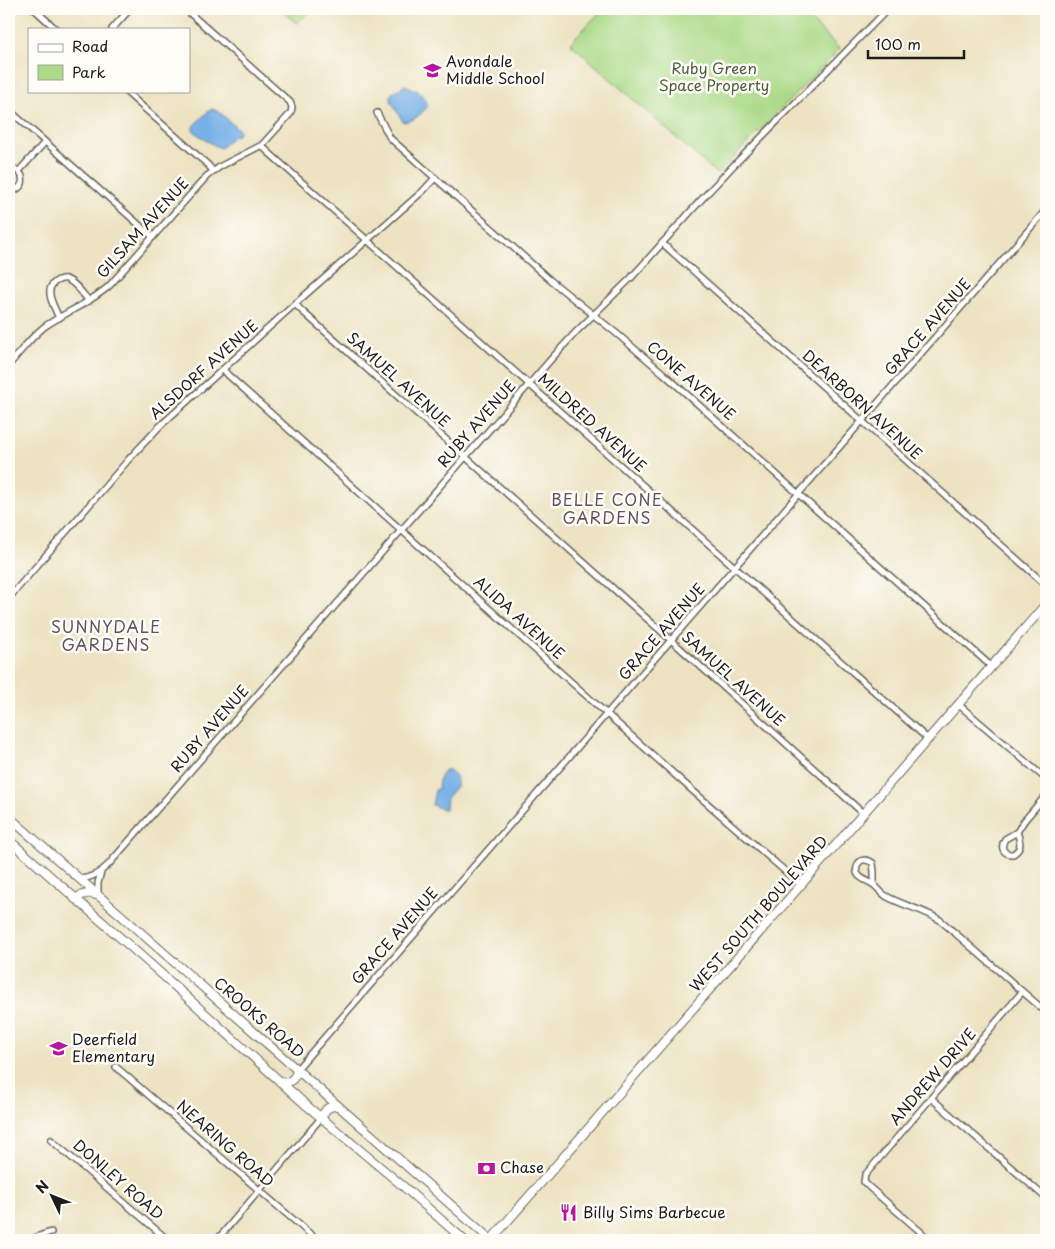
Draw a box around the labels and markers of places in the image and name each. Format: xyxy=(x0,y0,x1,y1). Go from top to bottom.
place label: Avondale Middle School xyxy=(446,49,545,89)
school or university icon: Avondale Middle School xyxy=(422,61,442,81)
place label: Deerfield Elementary xyxy=(72,1027,155,1067)
school or university icon: Deerfield Elementary xyxy=(48,1039,68,1059)
place label: Chase xyxy=(500,1155,544,1178)
bank icon: Chase xyxy=(476,1158,496,1178)
place label: Billy Sims Barbecue xyxy=(583,1200,726,1223)
restaurant icon: Billy Sims Barbecue xyxy=(559,1203,579,1223)

